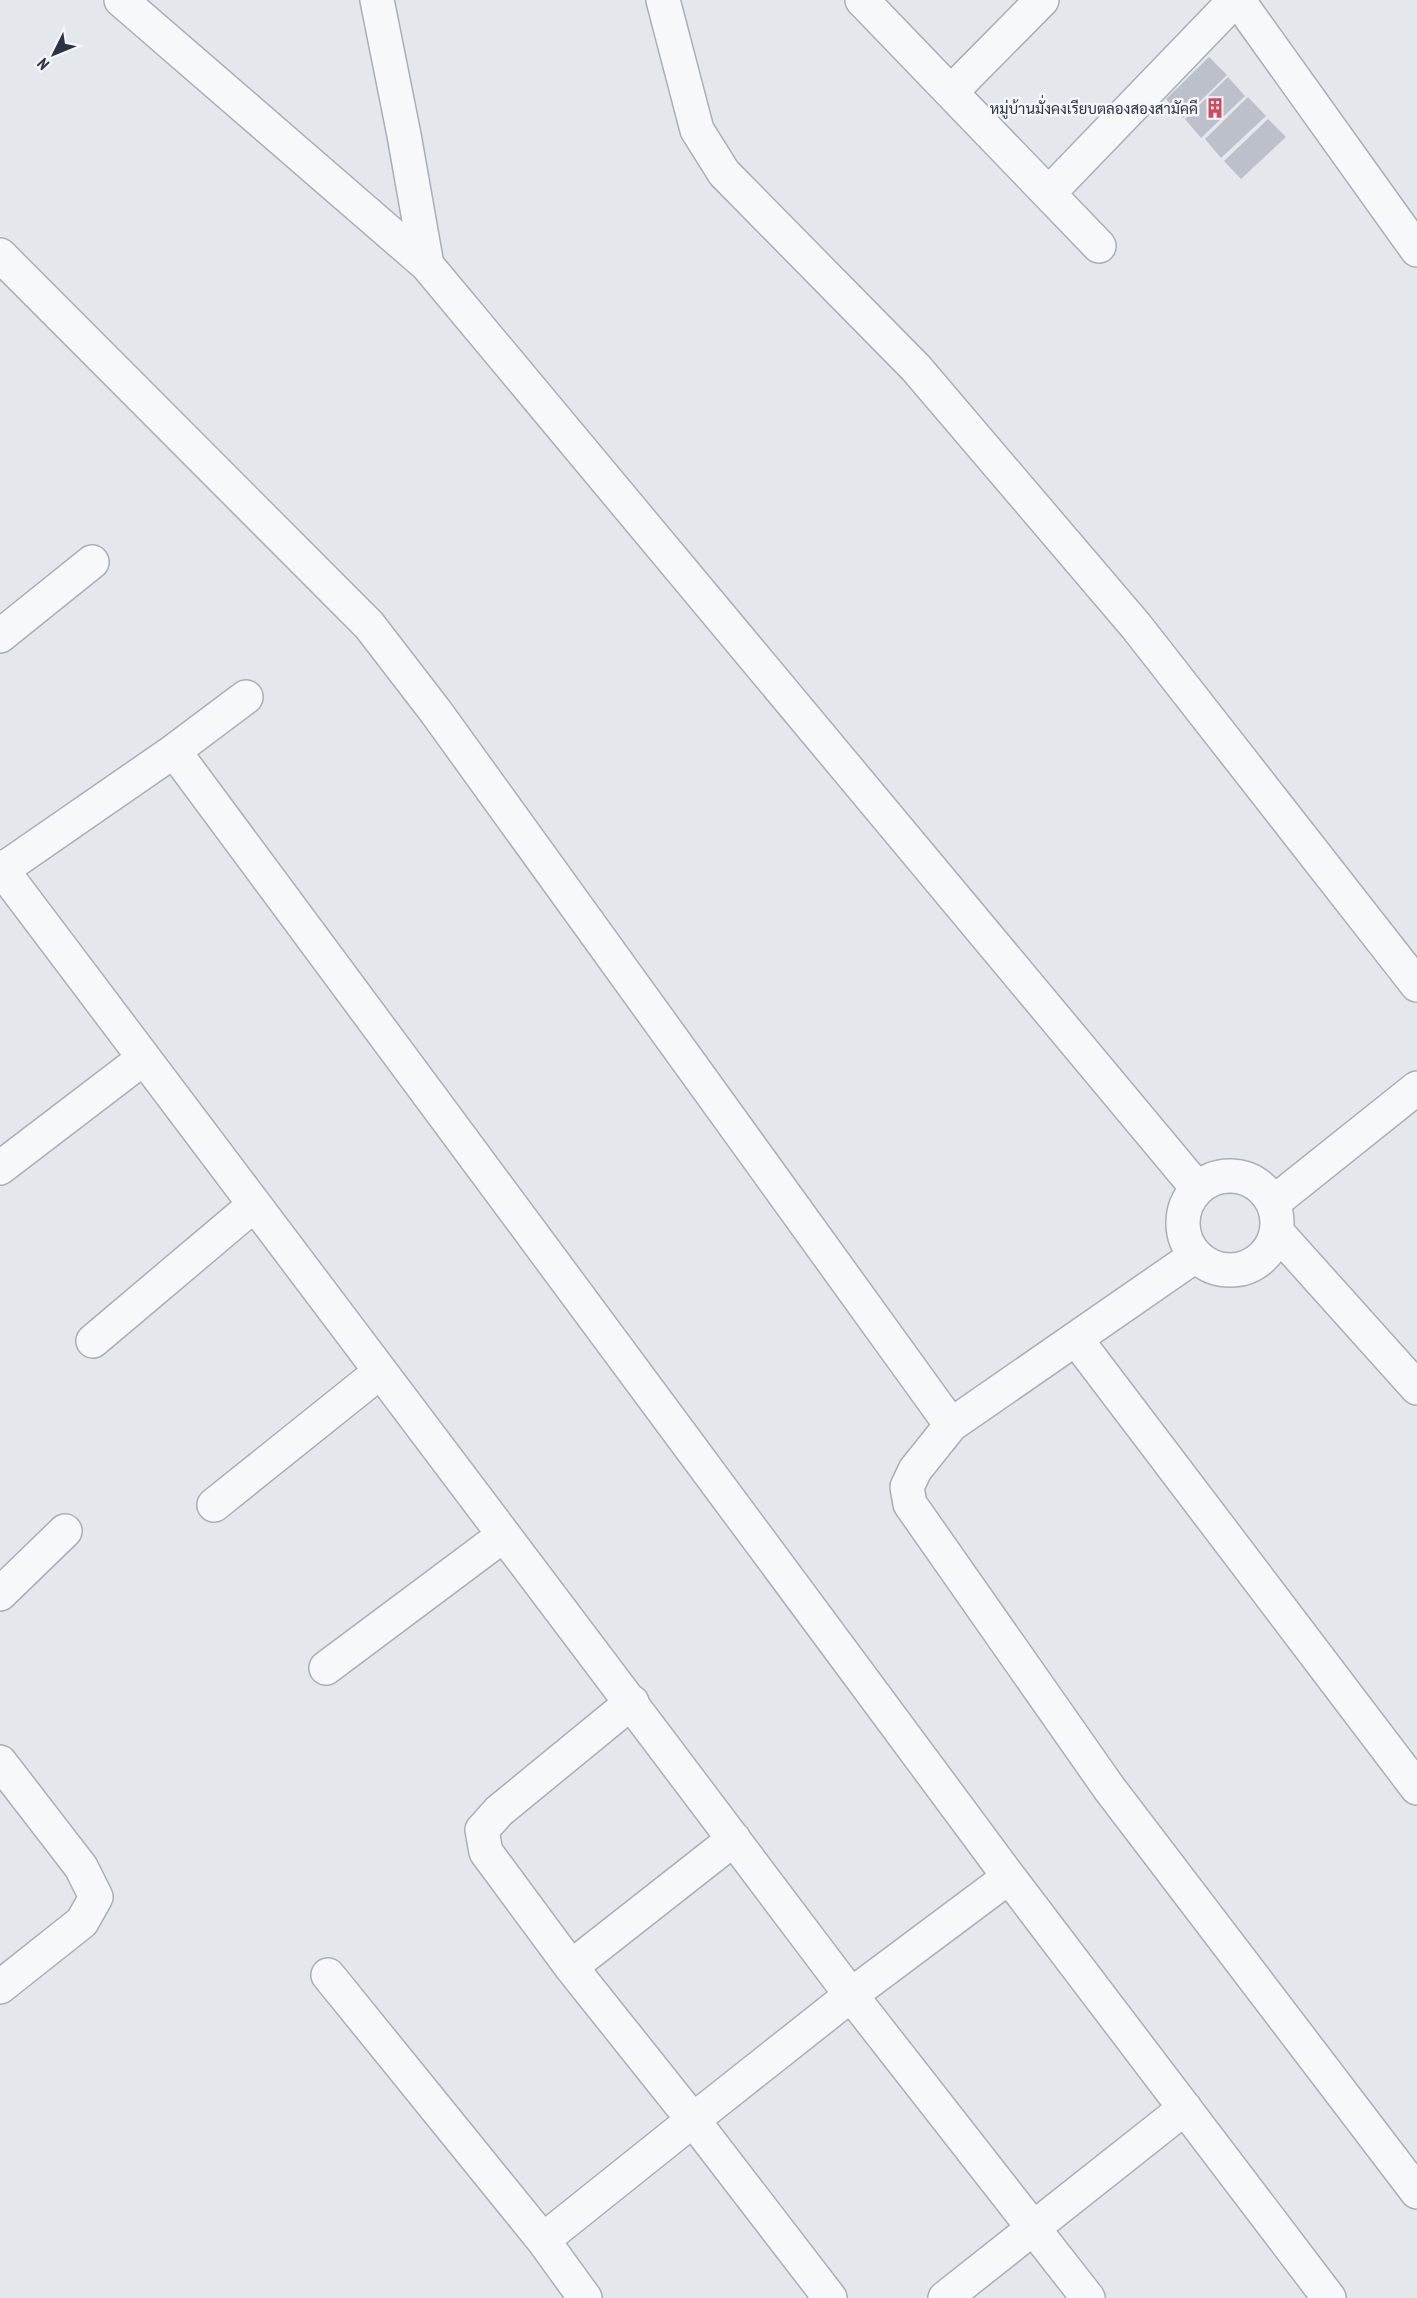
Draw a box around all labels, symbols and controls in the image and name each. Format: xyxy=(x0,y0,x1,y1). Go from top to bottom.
north arrow xyxy=(24,24,84,84)
text: N xyxy=(33,54,53,74)
place label: หมู่บ้านมั่งคงเรียบตลองสองสามัคคี xyxy=(990,94,1198,119)
building icon: หมู่บ้านมั่งคงเรียบตลองสองสามัคคี xyxy=(1203,96,1227,120)

